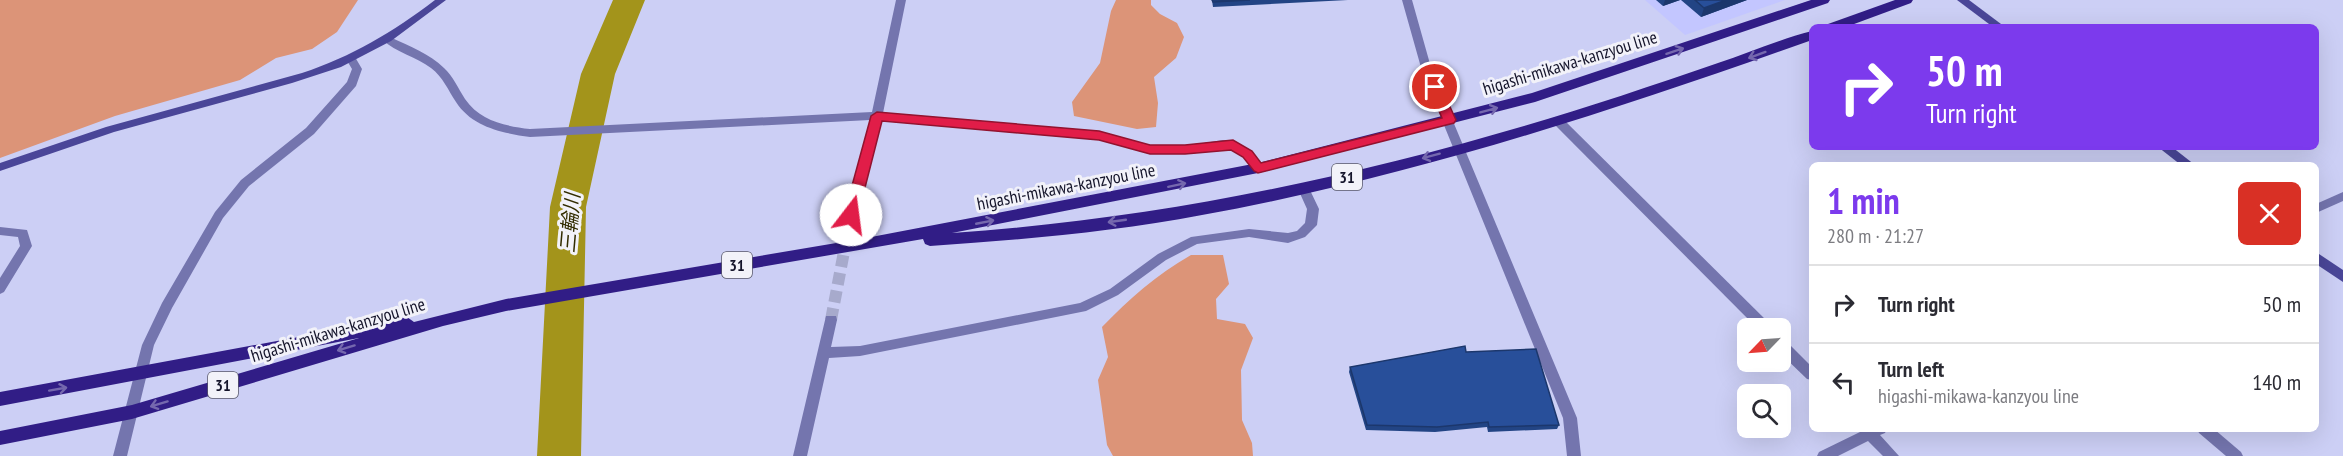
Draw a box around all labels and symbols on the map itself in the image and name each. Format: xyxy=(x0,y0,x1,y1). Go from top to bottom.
street label: higashi-mikawa-kanzyou line xyxy=(1480,25,1660,100)
one-way arrow xyxy=(1665,45,1684,56)
one-way arrow xyxy=(1748,50,1767,61)
pin xyxy=(1409,61,1460,112)
one-way arrow xyxy=(1479,103,1498,115)
one-way arrow xyxy=(1421,150,1440,162)
street label: higashi-mikawa-kanzyou line xyxy=(975,158,1157,215)
road number: 31 xyxy=(1332,164,1362,190)
one-way arrow xyxy=(1166,179,1186,190)
position arrow xyxy=(819,183,883,247)
water label: 三輪川 xyxy=(554,190,586,254)
one-way arrow xyxy=(975,216,995,227)
one-way arrow xyxy=(1107,216,1127,227)
road number: 31 xyxy=(722,252,752,278)
street label: higashi-mikawa-kanzyou line xyxy=(248,292,428,367)
north arrow xyxy=(1737,318,1791,372)
one-way arrow xyxy=(337,343,356,354)
road number: 31 xyxy=(208,372,238,398)
one-way arrow xyxy=(47,383,67,394)
one-way arrow xyxy=(150,399,169,410)

